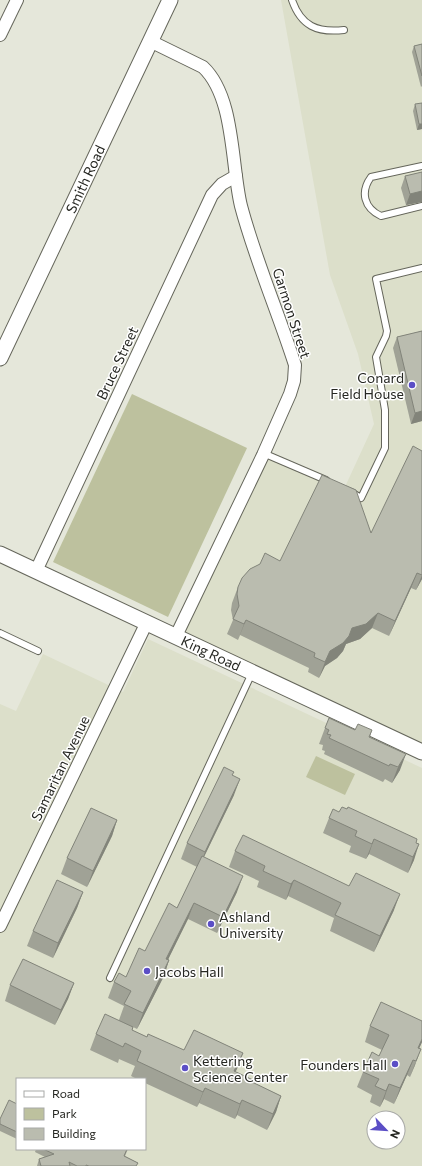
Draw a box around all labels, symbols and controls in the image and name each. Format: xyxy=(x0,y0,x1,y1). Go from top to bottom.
street label: Smith Road xyxy=(62,142,108,216)
street label: Garmon Street xyxy=(269,266,315,361)
street label: Bruce Street xyxy=(93,323,142,402)
place label: Conard Field House xyxy=(330,369,404,402)
marker: Conard Field House xyxy=(407,380,417,390)
street label: King Road xyxy=(178,632,244,674)
street label: Samaritan Avenue xyxy=(27,713,93,823)
place label: Ashland University xyxy=(219,908,283,941)
marker: Ashland University xyxy=(206,919,216,929)
place label: Jacobs Hall xyxy=(155,963,224,980)
marker: Jacobs Hall xyxy=(142,966,152,976)
place label: Kettering Science Center xyxy=(193,1052,288,1085)
place label: Founders Hall xyxy=(300,1056,387,1073)
marker: Founders Hall xyxy=(390,1059,400,1069)
marker: Kettering Science Center xyxy=(180,1063,190,1073)
legend xyxy=(16,1078,146,1150)
text: Road xyxy=(52,1086,80,1100)
text: Park xyxy=(52,1106,78,1120)
north arrow xyxy=(366,1110,406,1150)
text: Building xyxy=(52,1126,96,1140)
text: N xyxy=(388,1128,403,1141)

